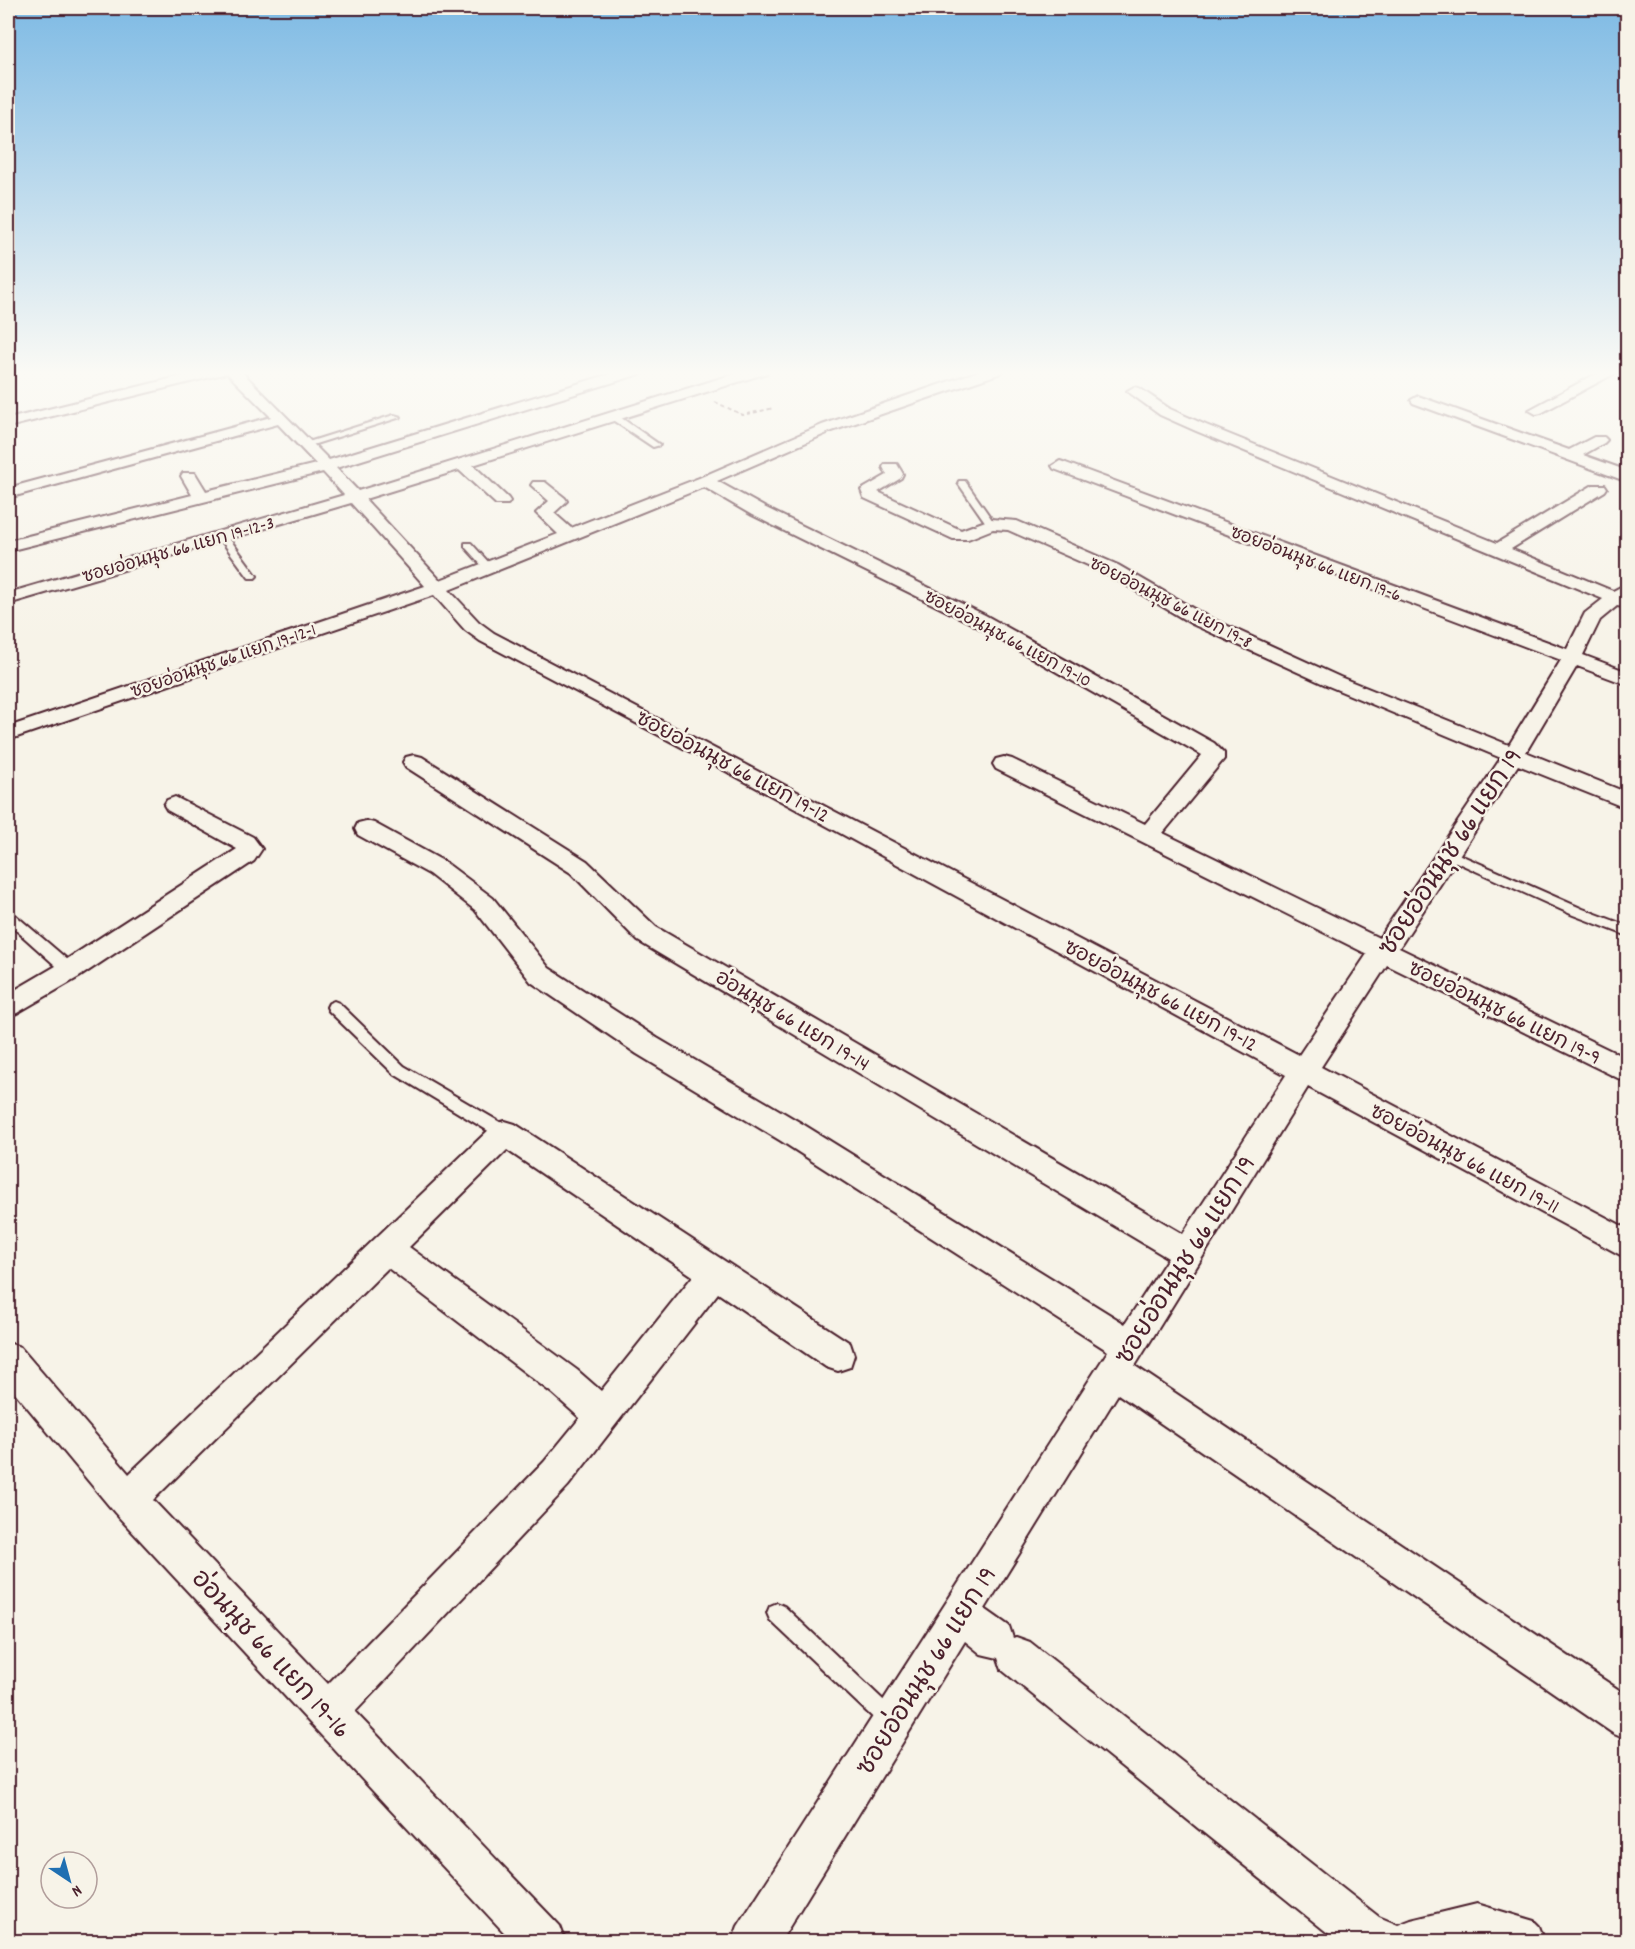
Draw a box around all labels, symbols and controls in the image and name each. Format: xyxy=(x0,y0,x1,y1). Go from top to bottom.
street label: ซอยอ่อนนุช 66 แยก 19-12-3 xyxy=(79,510,278,591)
street label: ซอยอ่อนนุช 66 แยก 19-6 xyxy=(1226,519,1405,610)
street label: ซอยอ่อนนุช 66 แยก 19-8 xyxy=(1084,550,1257,656)
street label: ซอยอ่อนนุช 66 แยก 19-10 xyxy=(919,584,1096,695)
street label: ซอยอ่อนนุช 66 แยก 19-12-1 xyxy=(127,617,320,706)
street label: ซอยอ่อนนุช 66 แยก 19-12 xyxy=(630,704,834,832)
street label: ซอยอ่อนนุช 66 แยก 19 xyxy=(1371,742,1533,964)
street label: ซอยอ่อนนุช 66 แยก 19-12 xyxy=(1058,933,1262,1061)
street label: ซอยอ่อนนุช 66 แยก 19-9 xyxy=(1402,954,1606,1074)
street label: อ่อนนุช 66 แยก 19-14 xyxy=(709,964,875,1081)
street label: ซอยอ่อนนุช 66 แยก 19-11 xyxy=(1364,1097,1564,1223)
street label: ซอยอ่อนนุช 66 แยก 19 xyxy=(1108,1149,1266,1373)
street label: ซอยอ่อนนุช 66 แยก 19 xyxy=(849,1560,1007,1784)
street label: อ่อนนุช 66 แยก 19-16 xyxy=(181,1563,358,1748)
north arrow xyxy=(39,1850,99,1910)
text: N xyxy=(66,1878,86,1902)

